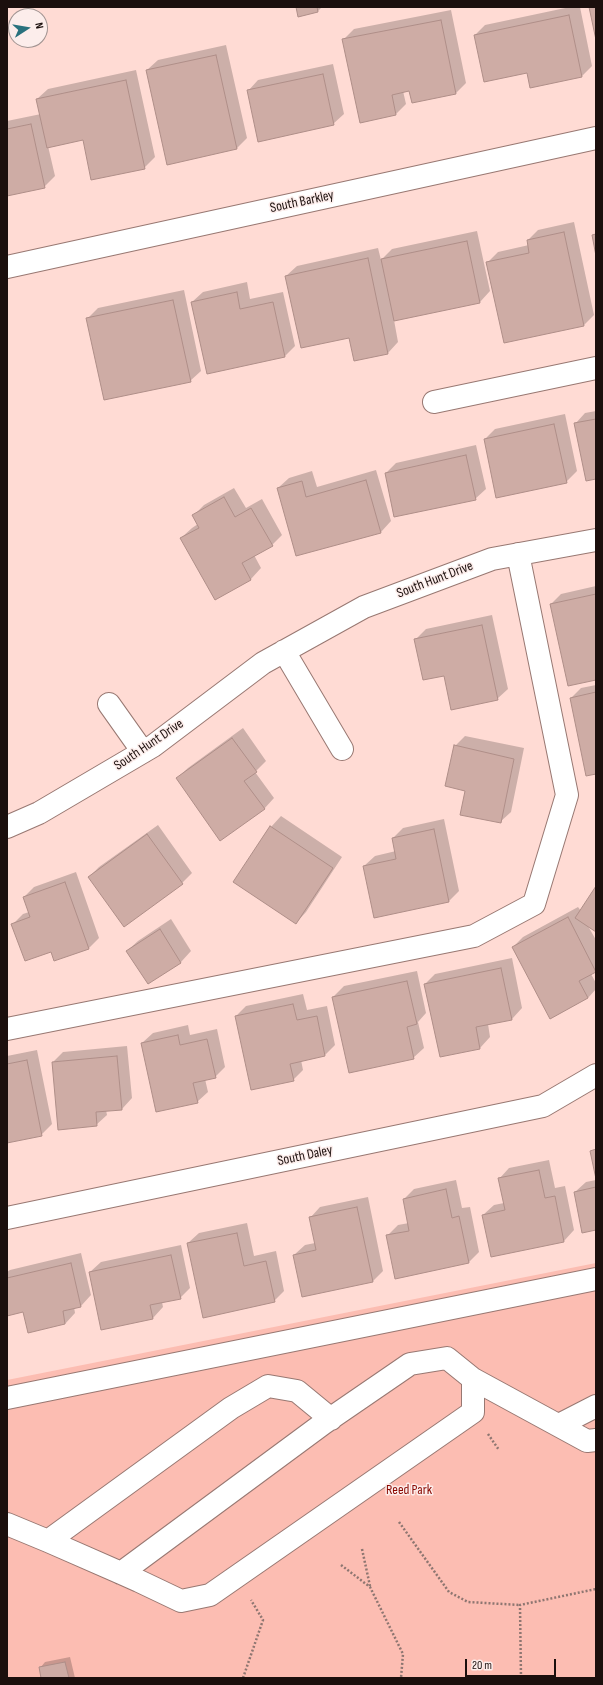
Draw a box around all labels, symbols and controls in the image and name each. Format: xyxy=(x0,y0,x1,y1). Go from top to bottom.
north arrow xyxy=(8,8,48,48)
text: N xyxy=(32,21,46,30)
street label: South Barkley xyxy=(269,187,335,217)
street label: South Hunt Drive xyxy=(395,558,475,602)
street label: South Hunt Drive xyxy=(111,716,187,774)
street label: South Daley xyxy=(276,1142,334,1170)
park label: Reed Park xyxy=(386,1482,432,1498)
scale bar xyxy=(467,1651,558,1677)
text: 20 m xyxy=(472,1658,492,1673)

